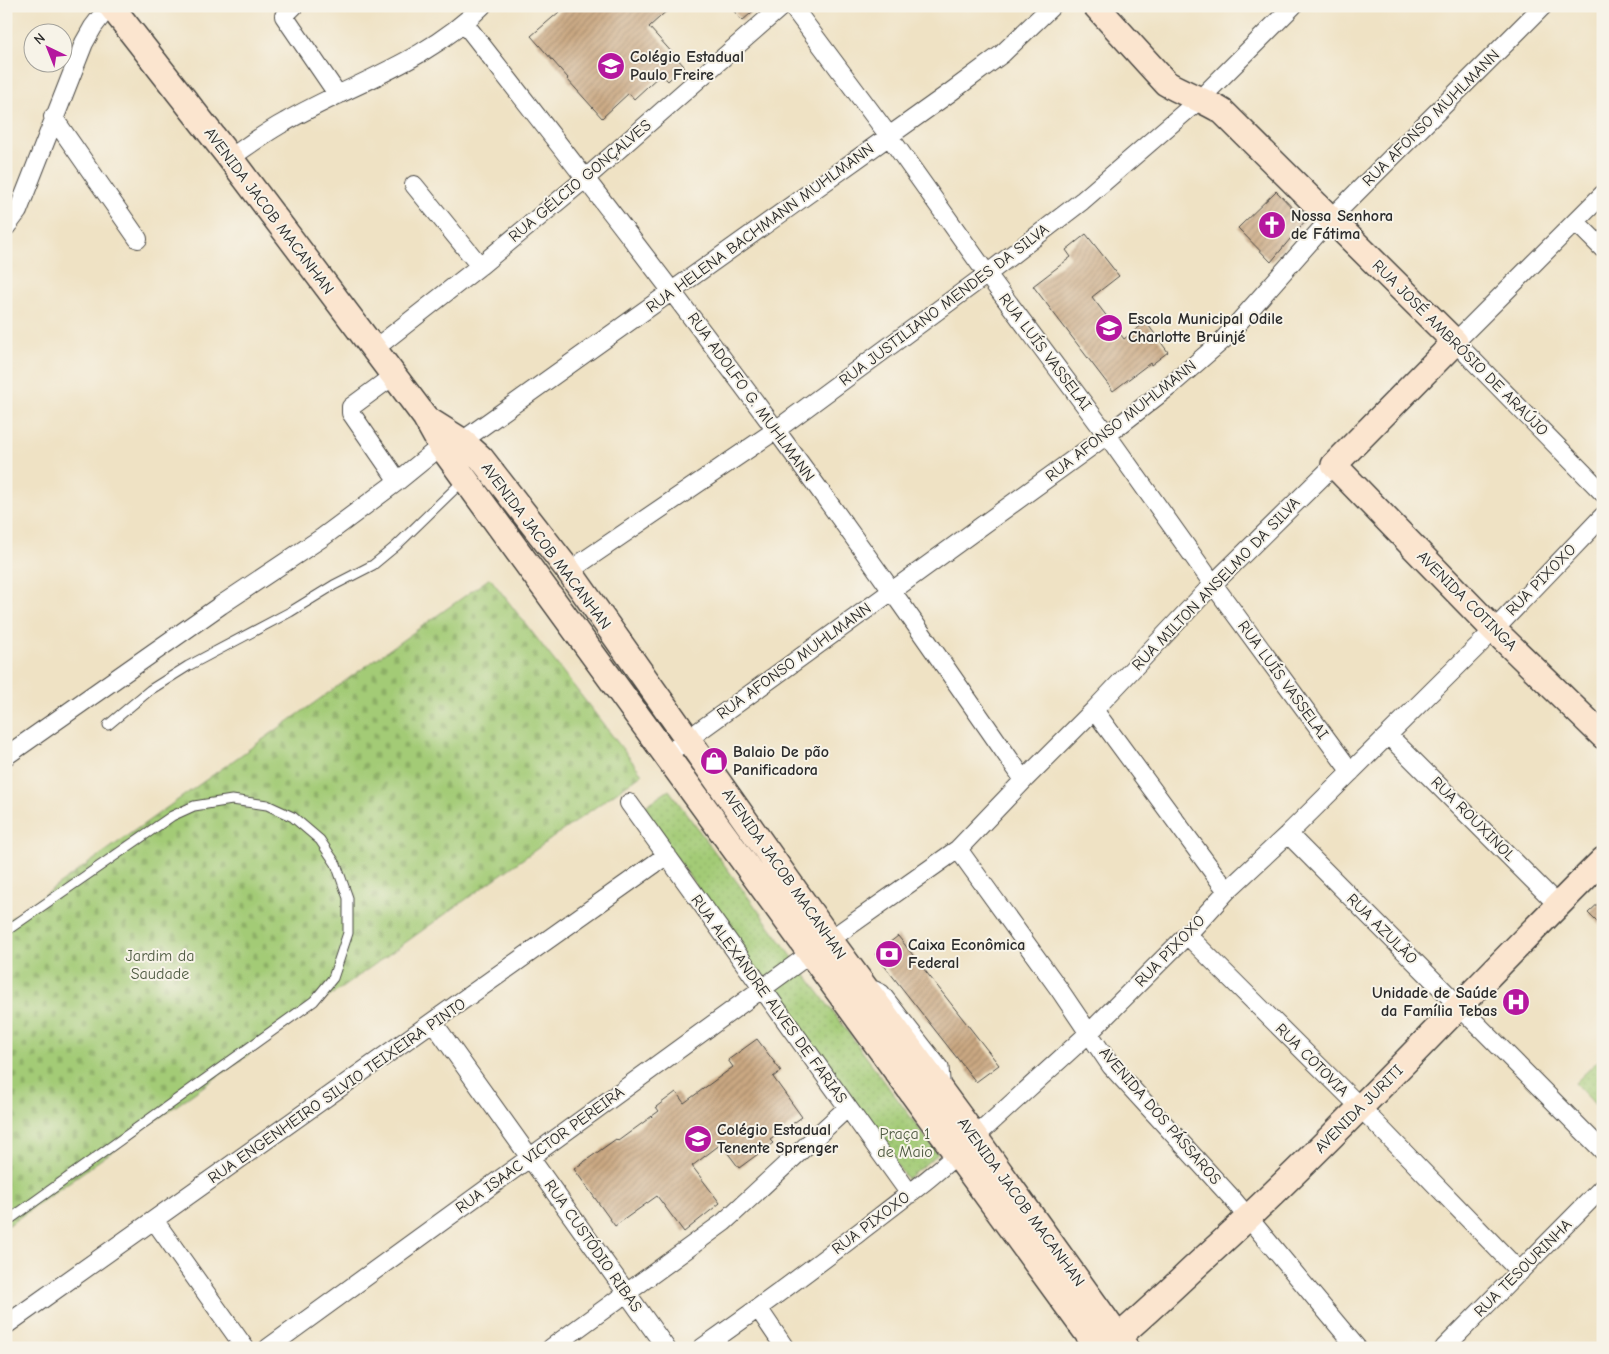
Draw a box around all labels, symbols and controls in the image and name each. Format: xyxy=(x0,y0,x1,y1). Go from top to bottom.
north arrow xyxy=(22,22,72,72)
text: N xyxy=(30,30,49,48)
street label: RUA AFONSO MUHLMANN xyxy=(1359,46,1503,190)
place label: Colégio Estadual Paulo Freire xyxy=(630,48,744,84)
school or university icon: Colégio Estadual Paulo Freire xyxy=(596,51,626,81)
street label: RUA GÉLCIO GONÇALVES xyxy=(505,115,655,246)
street label: AVENIDA JACOB MACANHAN xyxy=(200,124,338,298)
street label: RUA HELENA BACHMANN MUHLMANN xyxy=(643,139,877,317)
place label: Nossa Senhora de Fátima xyxy=(1291,207,1393,243)
church icon: Nossa Senhora de Fátima xyxy=(1257,210,1287,240)
street label: RUA JUSTILIANO MENDES DA SILVA xyxy=(836,220,1052,390)
street label: RUA JOSÉ AMBRÓSIO DE ARAÚJO xyxy=(1368,256,1552,440)
street label: RUA LUÍS VASSELAI xyxy=(995,289,1096,414)
street label: RUA ADOLFO G. MUHLMANN xyxy=(684,309,818,485)
place label: Escola Municipal Odile Charlotte Bruinjé xyxy=(1128,310,1283,346)
school or university icon: Escola Municipal Odile Charlotte Bruinjé xyxy=(1094,313,1124,343)
street label: RUA AFONSO MUHLMANN xyxy=(1042,357,1200,485)
street label: AVENIDA JACOB MACANHAN xyxy=(477,459,615,633)
street label: RUA MILTON ANSELMO DA SILVA xyxy=(1128,494,1304,674)
street label: RUA PIXOXO xyxy=(1502,540,1580,620)
street label: AVENIDA COTINGA xyxy=(1413,547,1521,655)
street label: RUA AFONSO MUHLMANN xyxy=(713,599,875,723)
street label: RUA LUÍS VASSELAI xyxy=(1234,617,1333,743)
place label: Balaio De pão Panificadora xyxy=(733,743,829,779)
shop icon: Balaio De pão Panificadora xyxy=(699,746,729,776)
street label: RUA ROUXINOL xyxy=(1427,773,1519,865)
street label: AVENIDA JACOB MACANHAN xyxy=(718,785,850,963)
street label: RUA AZULÃO xyxy=(1343,890,1421,968)
street label: RUA ALEXANDRE ALVES DE FARIAS xyxy=(687,891,851,1107)
street label: RUA PIXOXO xyxy=(1131,911,1209,991)
place label: Caixa Econômica Federal xyxy=(908,936,1026,972)
bank icon: Caixa Econômica Federal xyxy=(874,939,904,969)
park label: Jardim da Saudade xyxy=(126,947,194,983)
place label: Unidade de Saúde da Família Tebas xyxy=(1372,984,1497,1020)
hospital icon: Unidade de Saúde da Família Tebas xyxy=(1501,987,1531,1017)
street label: RUA ENGENHEIRO SILVIO TEIXEIRA PINTO xyxy=(205,995,469,1187)
street label: RUA COTOVIA xyxy=(1272,1020,1352,1100)
street label: AVENIDA DOS PÁSSAROS xyxy=(1095,1043,1225,1188)
street label: AVENIDA JURITI xyxy=(1311,1061,1407,1157)
street label: RUA ISAAC VICTOR PEREIRA xyxy=(452,1083,628,1217)
street label: AVENIDA JACOB MACANHAN xyxy=(954,1114,1088,1290)
place label: Colégio Estadual Tenente Sprenger xyxy=(717,1121,839,1157)
school or university icon: Colégio Estadual Tenente Sprenger xyxy=(683,1124,713,1154)
park label: Praça 1 de Maio xyxy=(877,1125,933,1161)
street label: RUA CUSTÓDIO RIBAS xyxy=(540,1176,646,1316)
street label: RUA PIXOXO xyxy=(829,1188,913,1258)
street label: RUA TESOURINHA xyxy=(1471,1216,1575,1320)

